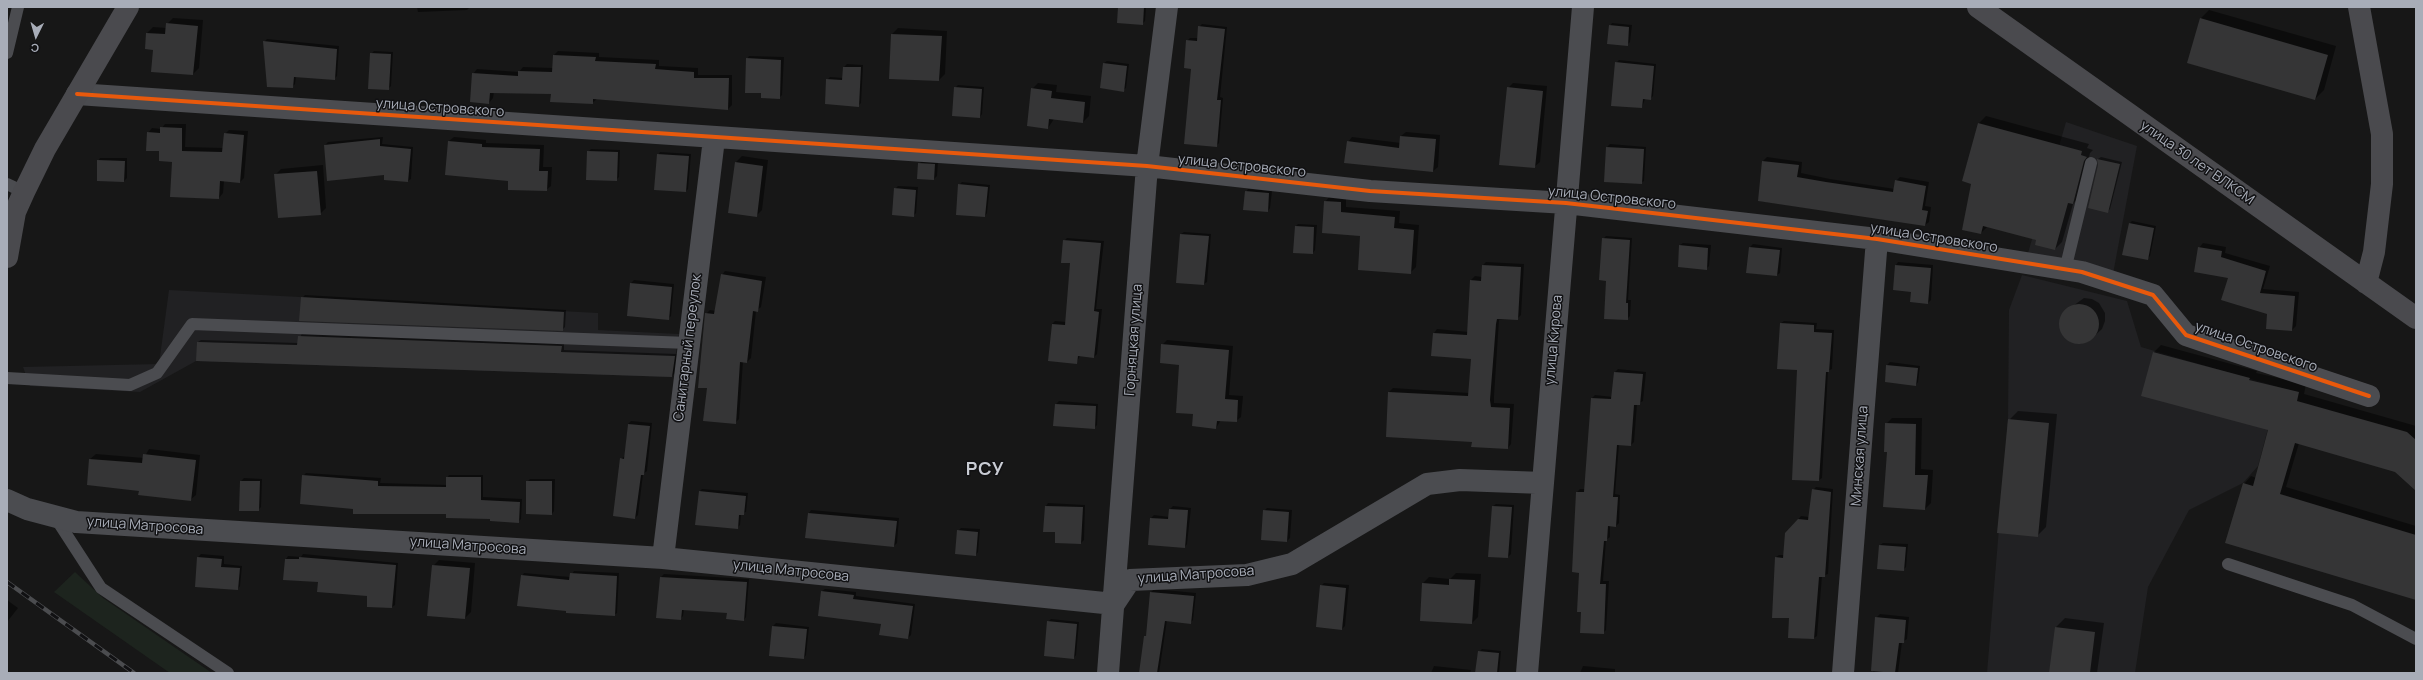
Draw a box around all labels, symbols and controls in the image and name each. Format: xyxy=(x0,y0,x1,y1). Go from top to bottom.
north arrow xyxy=(16,16,56,56)
text: С xyxy=(30,41,40,56)
street label: улица Островского xyxy=(375,95,505,121)
street label: улица 30 лет ВЛКСМ xyxy=(2137,117,2257,209)
street label: улица Островского xyxy=(1177,151,1307,181)
street label: улица Островского xyxy=(1547,183,1677,213)
street label: улица Островского xyxy=(1869,220,1999,256)
street label: Санитарный переулок xyxy=(671,273,705,423)
street label: Горняцкая улица xyxy=(1122,283,1146,397)
street label: улица Кирова xyxy=(1542,294,1566,386)
street label: улица Островского xyxy=(2192,318,2320,376)
street label: Минская улица xyxy=(1848,405,1872,507)
district label: РСУ xyxy=(966,459,1004,481)
street label: улица Матросова xyxy=(86,514,204,538)
street label: улица Матросова xyxy=(409,534,527,558)
street label: улица Матросова xyxy=(732,557,850,585)
street label: улица Матросова xyxy=(1137,563,1255,587)

